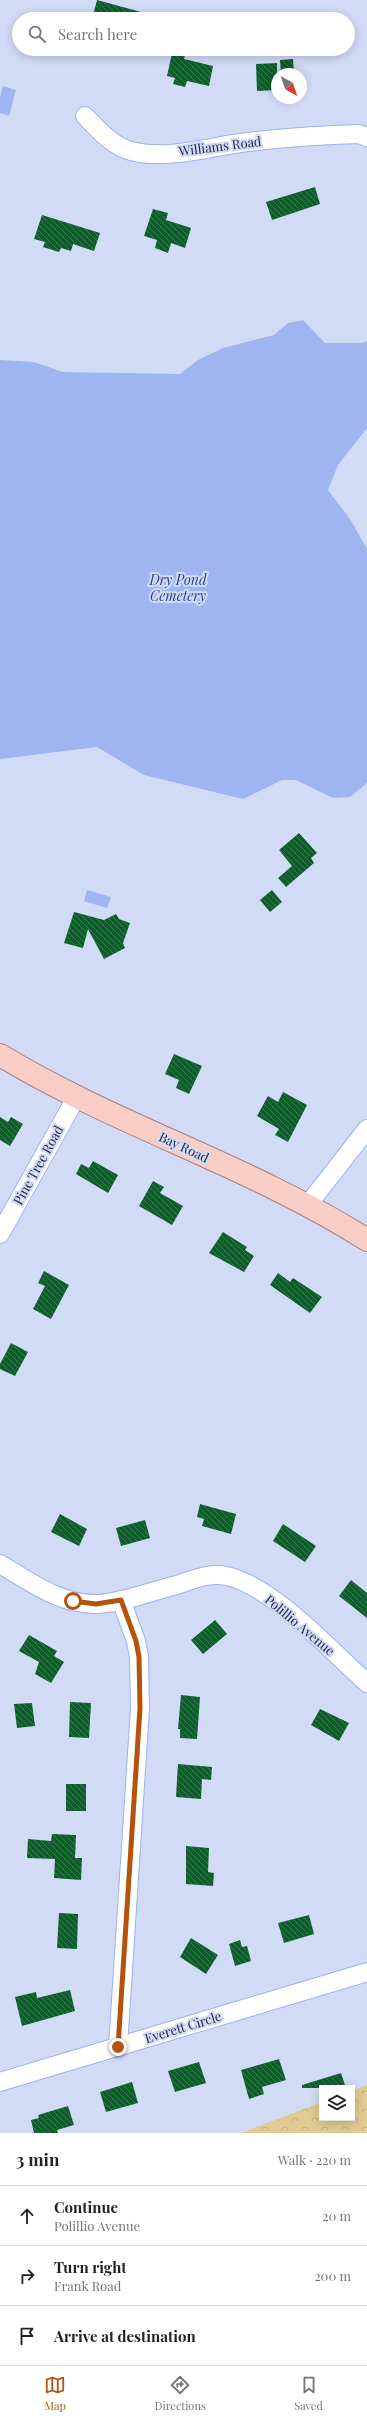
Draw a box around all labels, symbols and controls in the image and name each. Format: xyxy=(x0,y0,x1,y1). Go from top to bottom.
search box xyxy=(12,12,355,56)
icon: search xyxy=(26,23,48,45)
text: Search here xyxy=(58,24,137,44)
north arrow xyxy=(271,68,307,104)
street label: Williams Road xyxy=(177,132,263,159)
water label: Dry Pond Cemetery xyxy=(148,570,207,605)
street label: Pine Tree Road xyxy=(9,1122,67,1207)
street label: Bay Road xyxy=(156,1128,212,1166)
street label: Polillio Avenue xyxy=(262,1590,339,1659)
route start xyxy=(64,1592,82,1610)
street label: Everett Circle xyxy=(142,2007,224,2046)
route end xyxy=(109,2038,127,2056)
map controls xyxy=(319,2085,355,2121)
button: layers xyxy=(319,2085,355,2121)
text: 3 min xyxy=(16,2148,59,2170)
text: Walk · 220 m xyxy=(278,2151,351,2168)
text: Continue xyxy=(54,2197,118,2217)
icon: ahead xyxy=(16,2205,38,2227)
text: 20 m xyxy=(322,2207,351,2224)
text: Polillio Avenue xyxy=(54,2217,140,2234)
text: Turn right xyxy=(54,2257,127,2277)
icon: right xyxy=(16,2265,38,2287)
text: 200 m xyxy=(314,2267,351,2284)
text: Frank Road xyxy=(54,2277,121,2294)
icon: arrive xyxy=(16,2325,38,2347)
text: Arrive at destination xyxy=(54,2326,196,2346)
tab: Map xyxy=(44,2374,66,2413)
tab: Directions xyxy=(154,2374,206,2413)
tab: Saved xyxy=(294,2374,323,2413)

